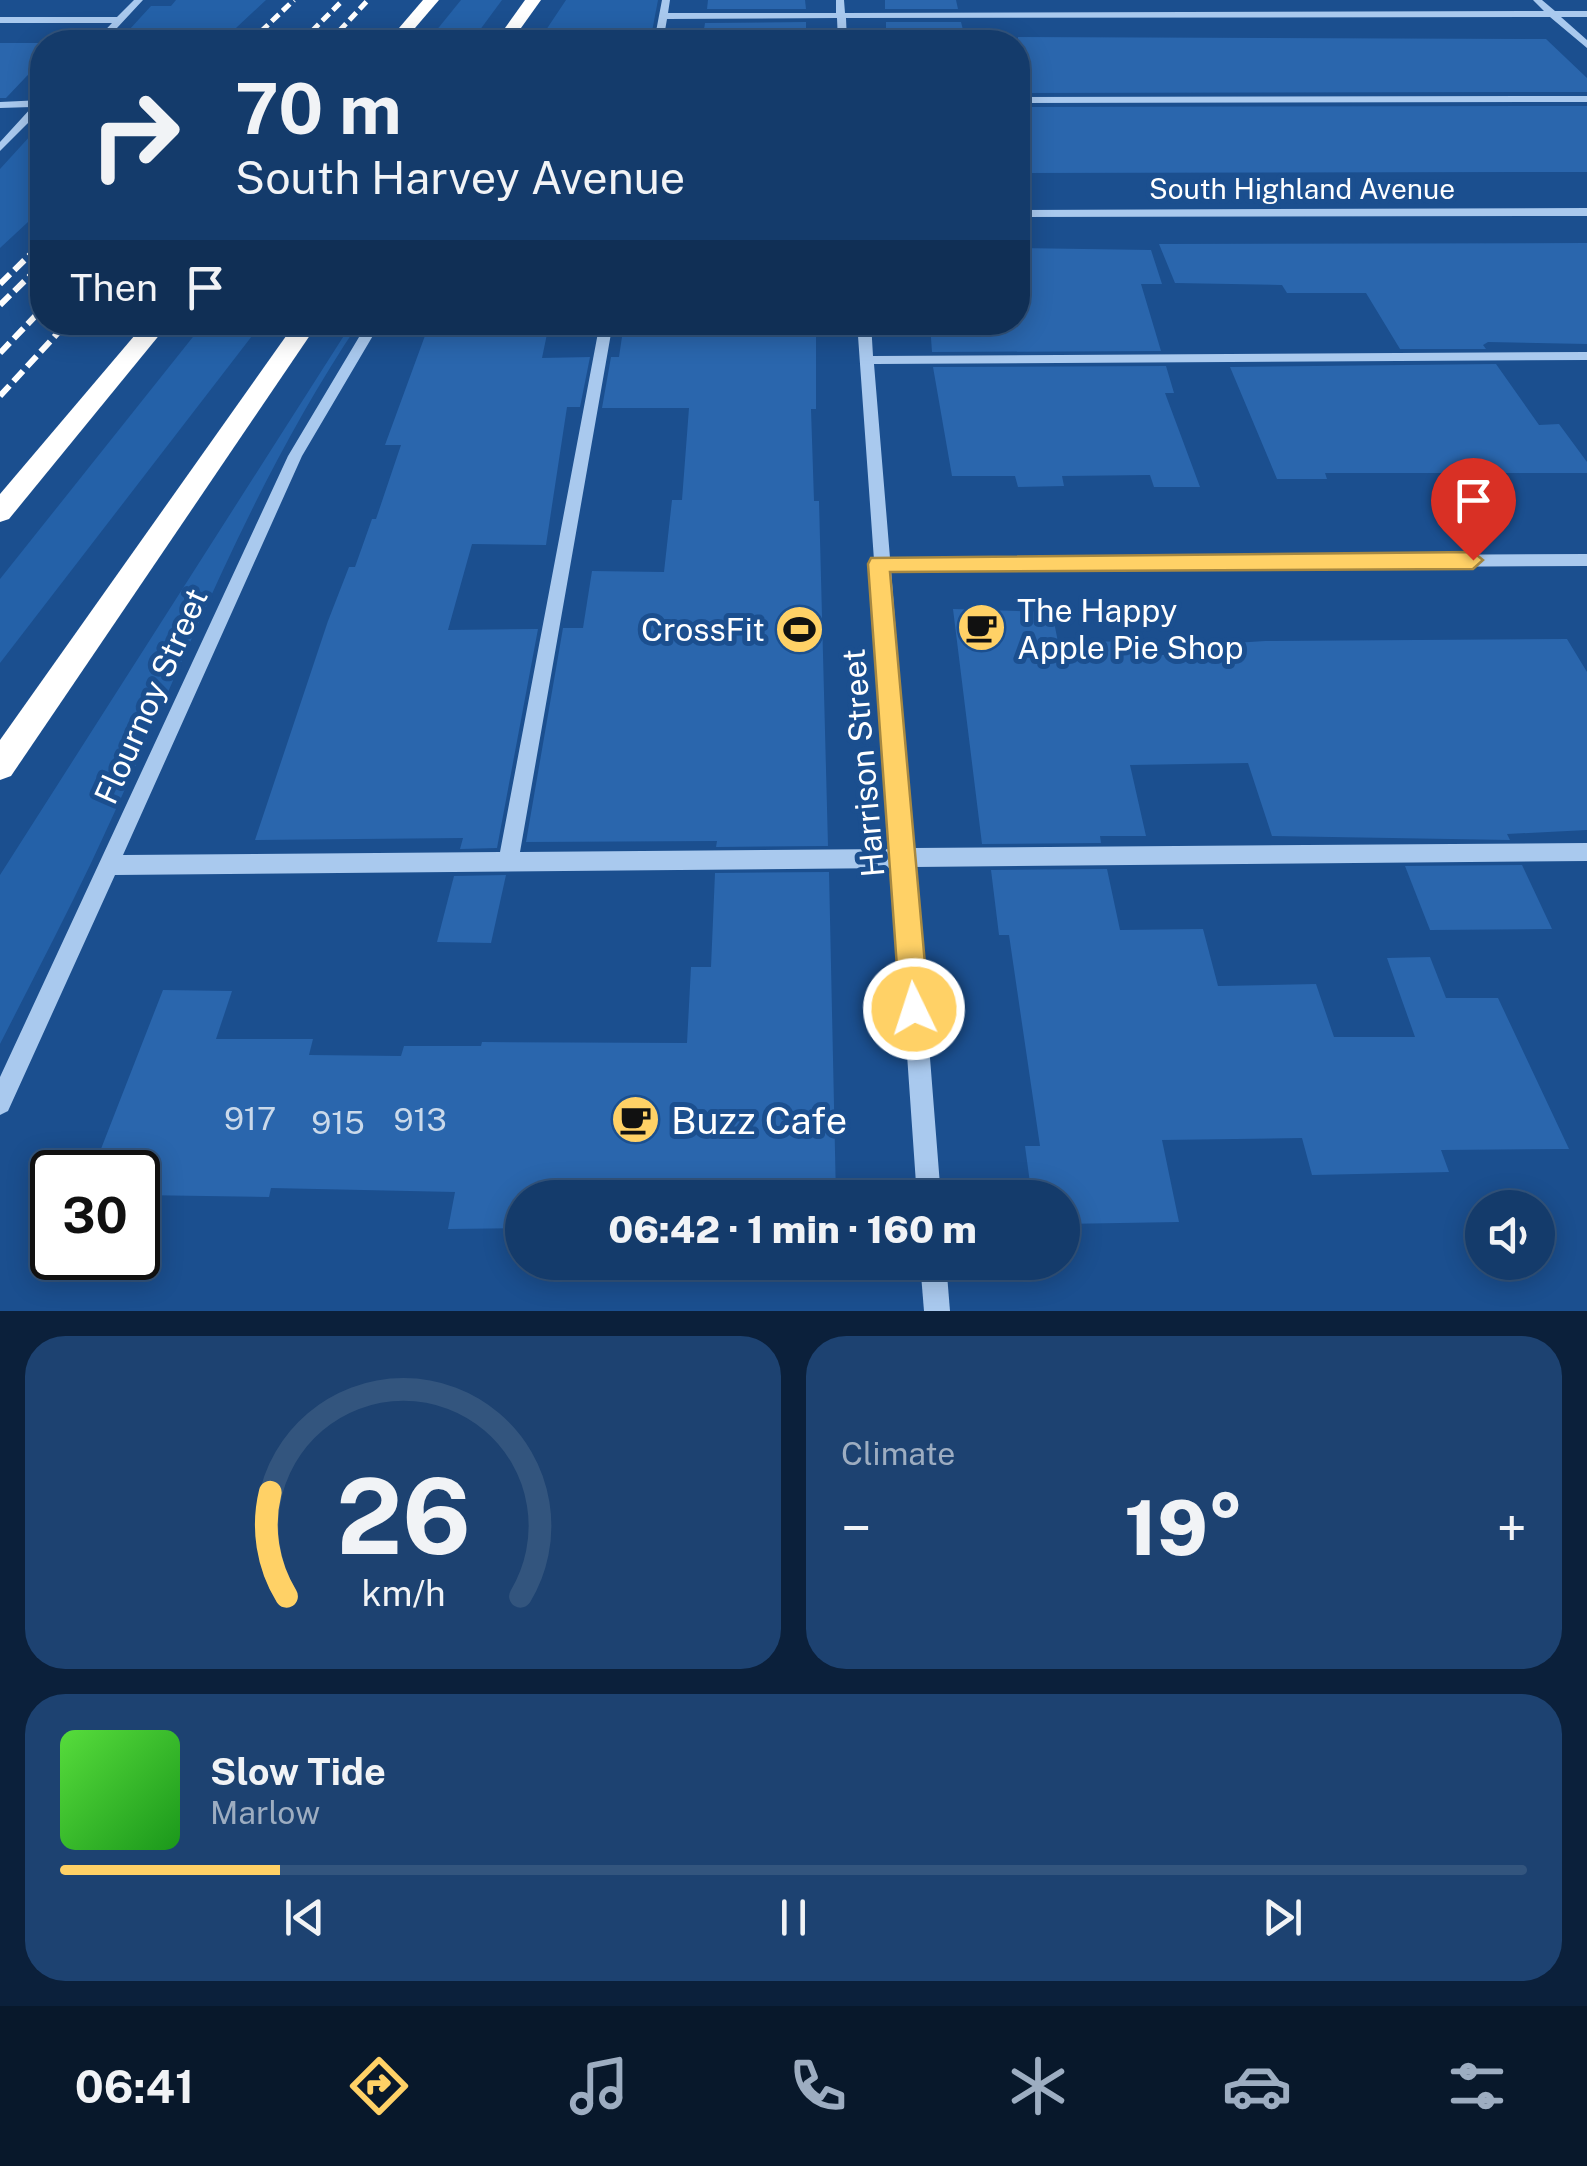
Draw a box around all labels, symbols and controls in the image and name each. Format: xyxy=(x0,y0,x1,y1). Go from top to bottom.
text: 70 m xyxy=(235,67,402,150)
icon: right xyxy=(70,70,200,200)
text: South Harvey Avenue xyxy=(235,151,685,204)
street label: South Highland Avenue xyxy=(1149,172,1455,205)
icon: arrive xyxy=(178,260,233,315)
text: Then xyxy=(70,265,158,310)
pin xyxy=(1431,458,1516,561)
icon: arrive xyxy=(1446,473,1501,528)
street label: Flournoy Street xyxy=(87,583,215,809)
place label: The Happy Apple Pie Shop xyxy=(1017,592,1243,666)
cafe icon: The Happy Apple Pie Shop xyxy=(956,602,1008,654)
sports icon: CrossFit xyxy=(774,603,826,655)
place label: CrossFit xyxy=(641,611,765,648)
street label: Harrison Street xyxy=(835,647,891,879)
position arrow xyxy=(862,957,966,1061)
cafe icon: Buzz Cafe xyxy=(610,1094,662,1146)
place label: Buzz Cafe xyxy=(671,1098,847,1143)
house number: 917 xyxy=(224,1100,276,1137)
house number: 913 xyxy=(393,1101,447,1138)
house number: 915 xyxy=(311,1104,365,1141)
speed limit sign: 30 xyxy=(30,1150,160,1280)
map controls xyxy=(1465,1190,1555,1280)
button: sound xyxy=(1465,1190,1555,1280)
text: 06:42 · 1 min · 160 m xyxy=(608,1207,977,1252)
text: Climate xyxy=(841,1435,955,1472)
text: 26 xyxy=(336,1455,470,1577)
text: 19° xyxy=(1124,1484,1244,1572)
text: − xyxy=(841,1496,872,1560)
text: + xyxy=(1497,1496,1527,1560)
text: km/h xyxy=(361,1572,445,1614)
text: Slow Tide xyxy=(210,1749,386,1794)
text: Marlow xyxy=(210,1794,320,1831)
icon: previous xyxy=(277,1890,332,1945)
icon: pause xyxy=(766,1890,821,1945)
icon: next xyxy=(1255,1890,1310,1945)
icon: directions xyxy=(344,2051,414,2121)
icon: music xyxy=(564,2051,634,2121)
icon: phone xyxy=(783,2051,853,2121)
icon: climate xyxy=(1003,2051,1073,2121)
icon: car xyxy=(1222,2051,1292,2121)
icon: filters xyxy=(1442,2051,1512,2121)
text: 06:41 xyxy=(75,2060,194,2113)

